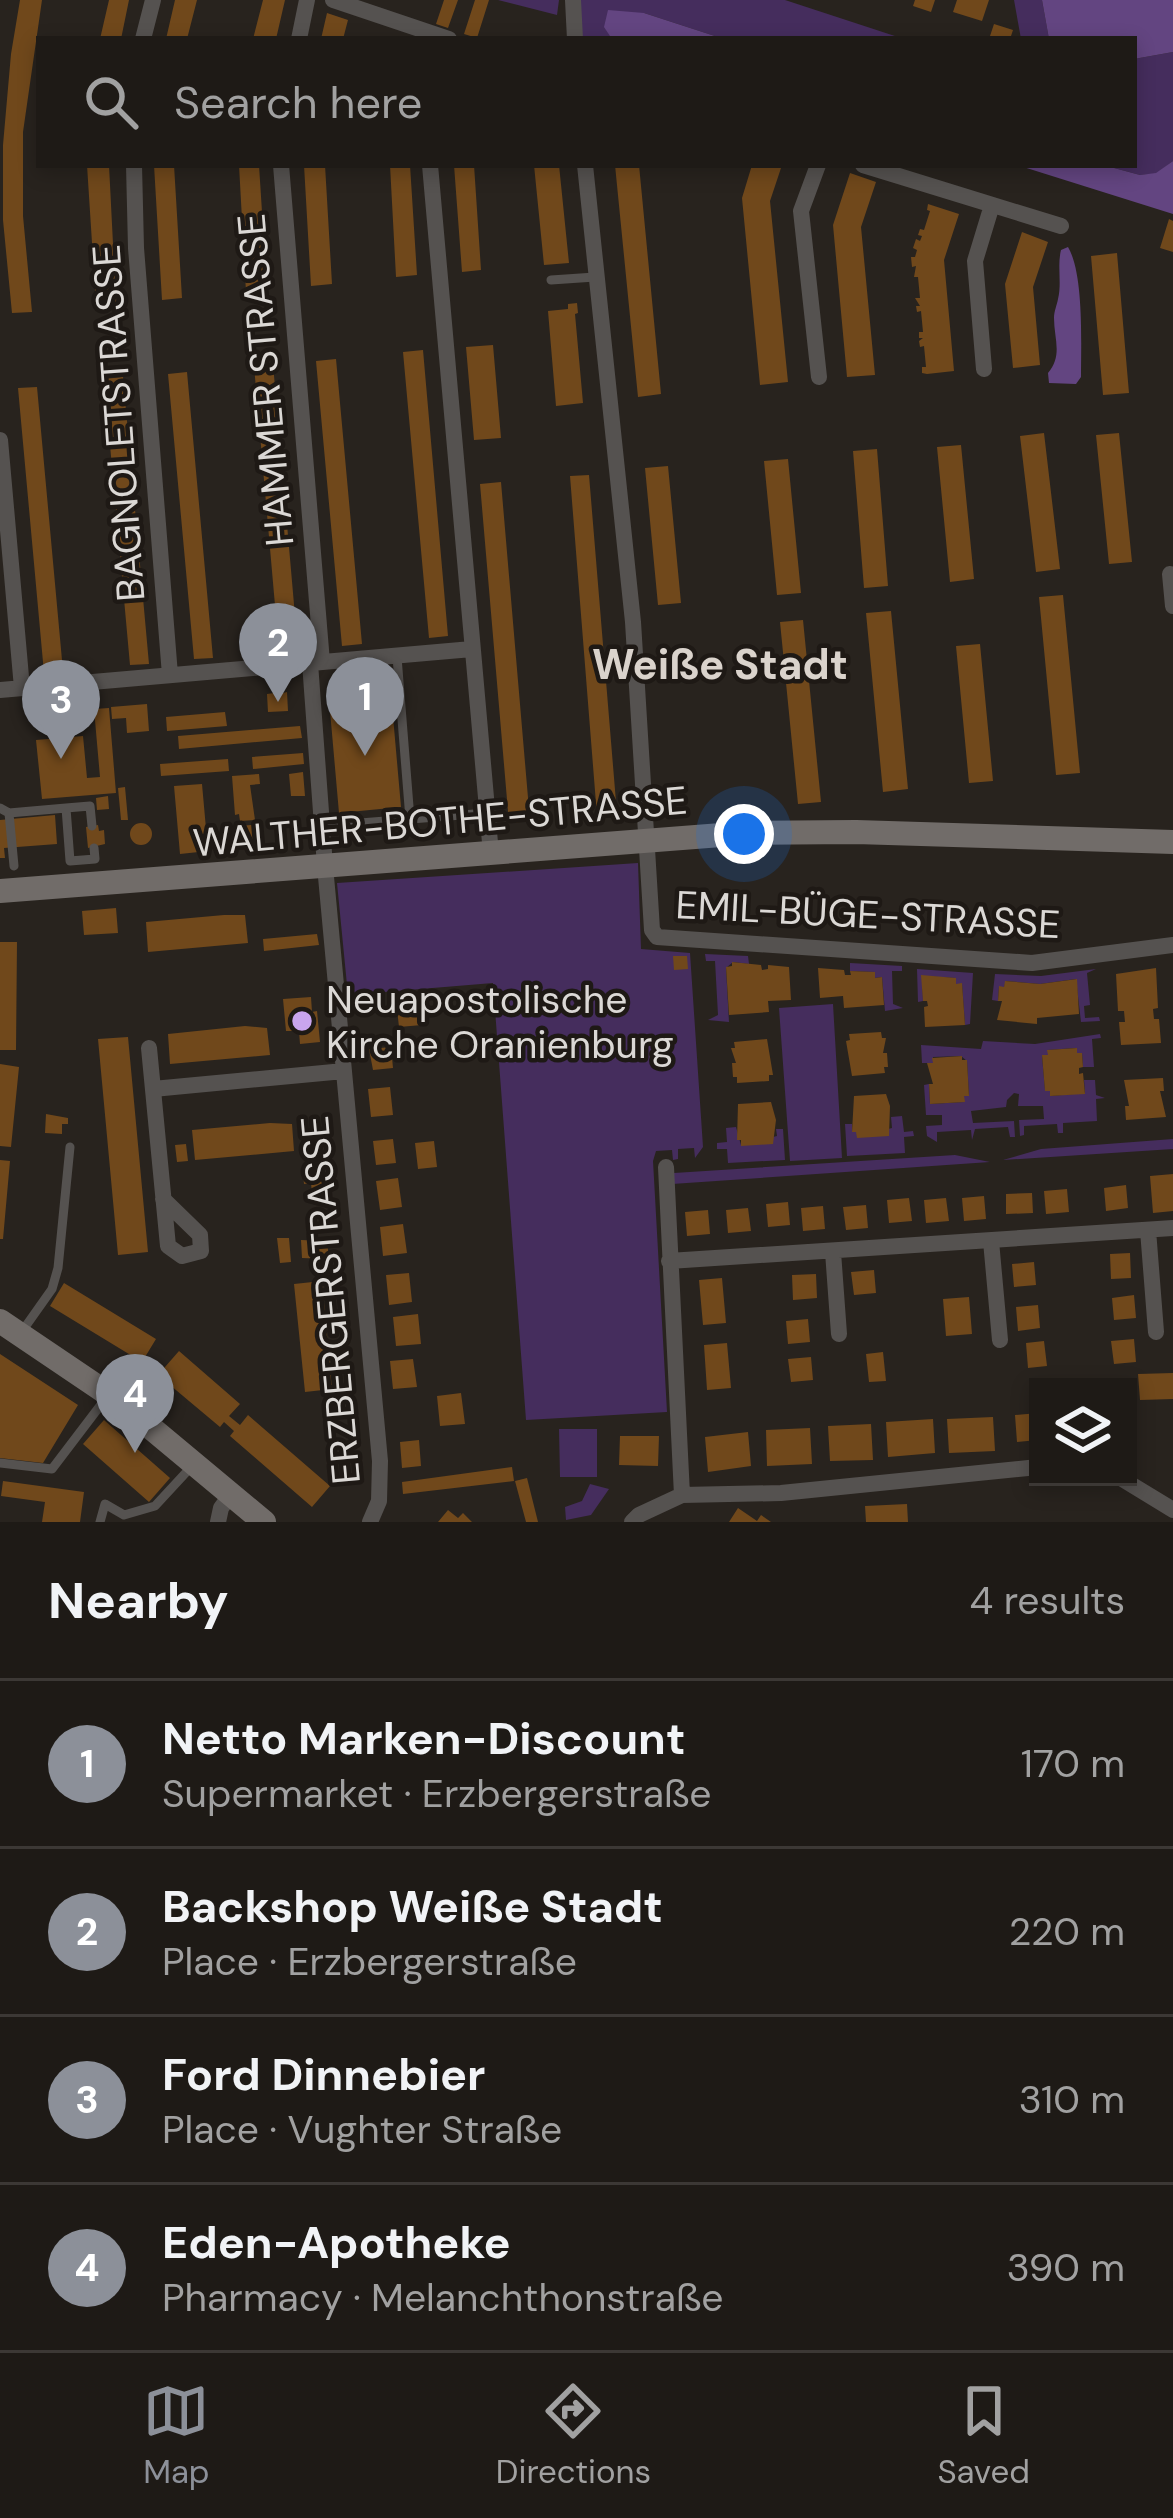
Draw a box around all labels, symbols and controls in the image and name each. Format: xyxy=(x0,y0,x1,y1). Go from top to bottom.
search box xyxy=(36,36,1137,168)
icon: search xyxy=(78,69,144,135)
text: Search here xyxy=(174,73,422,132)
street label: HAMMER STRASSE xyxy=(226,211,305,548)
street label: BAGNOLETSTRASSE xyxy=(81,243,156,603)
pin: 2 xyxy=(239,603,317,702)
district label: Weiße Stadt xyxy=(592,637,848,692)
pin: 1 xyxy=(326,657,404,756)
pin: 3 xyxy=(22,660,100,759)
street label: WALTHER-BOTHE-STRASSE xyxy=(191,774,689,869)
your location xyxy=(714,804,774,864)
street label: EMIL-BÜGE-STRASSE xyxy=(674,879,1061,950)
place label: Neuapostolische Kirche Oranienburg xyxy=(326,974,674,1070)
marker: Neuapostolische Kirche Oranienburg xyxy=(289,1008,315,1034)
street label: ERZBERGERSTRASSE xyxy=(289,1113,372,1486)
pin: 4 xyxy=(96,1354,174,1453)
map controls xyxy=(1029,1378,1137,1486)
button: layers xyxy=(1029,1378,1137,1486)
text: Nearby xyxy=(48,1567,229,1634)
text: 4 results xyxy=(970,1575,1125,1626)
text: Netto Marken-Discount xyxy=(162,1709,685,1768)
text: 1 xyxy=(80,1738,94,1789)
text: 170 m xyxy=(1021,1738,1125,1789)
text: Supermarket · Erzbergerstraße xyxy=(162,1768,711,1819)
text: Backshop Weiße Stadt xyxy=(162,1877,663,1936)
text: 2 xyxy=(76,1906,98,1957)
text: 220 m xyxy=(1009,1906,1125,1957)
text: Place · Erzbergerstraße xyxy=(162,1936,577,1987)
text: Ford Dinnebier xyxy=(162,2045,485,2104)
text: 3 xyxy=(75,2074,99,2125)
text: 310 m xyxy=(1019,2074,1125,2125)
text: Place · Vughter Straße xyxy=(162,2104,562,2155)
text: Eden-Apotheke xyxy=(162,2213,511,2272)
text: 4 xyxy=(74,2242,100,2293)
text: 390 m xyxy=(1007,2242,1125,2293)
text: Pharmacy · Melanchthonstraße xyxy=(162,2272,723,2323)
tab: Map xyxy=(143,2378,210,2493)
tab: Directions xyxy=(496,2378,651,2493)
tab: Saved xyxy=(937,2378,1030,2493)

